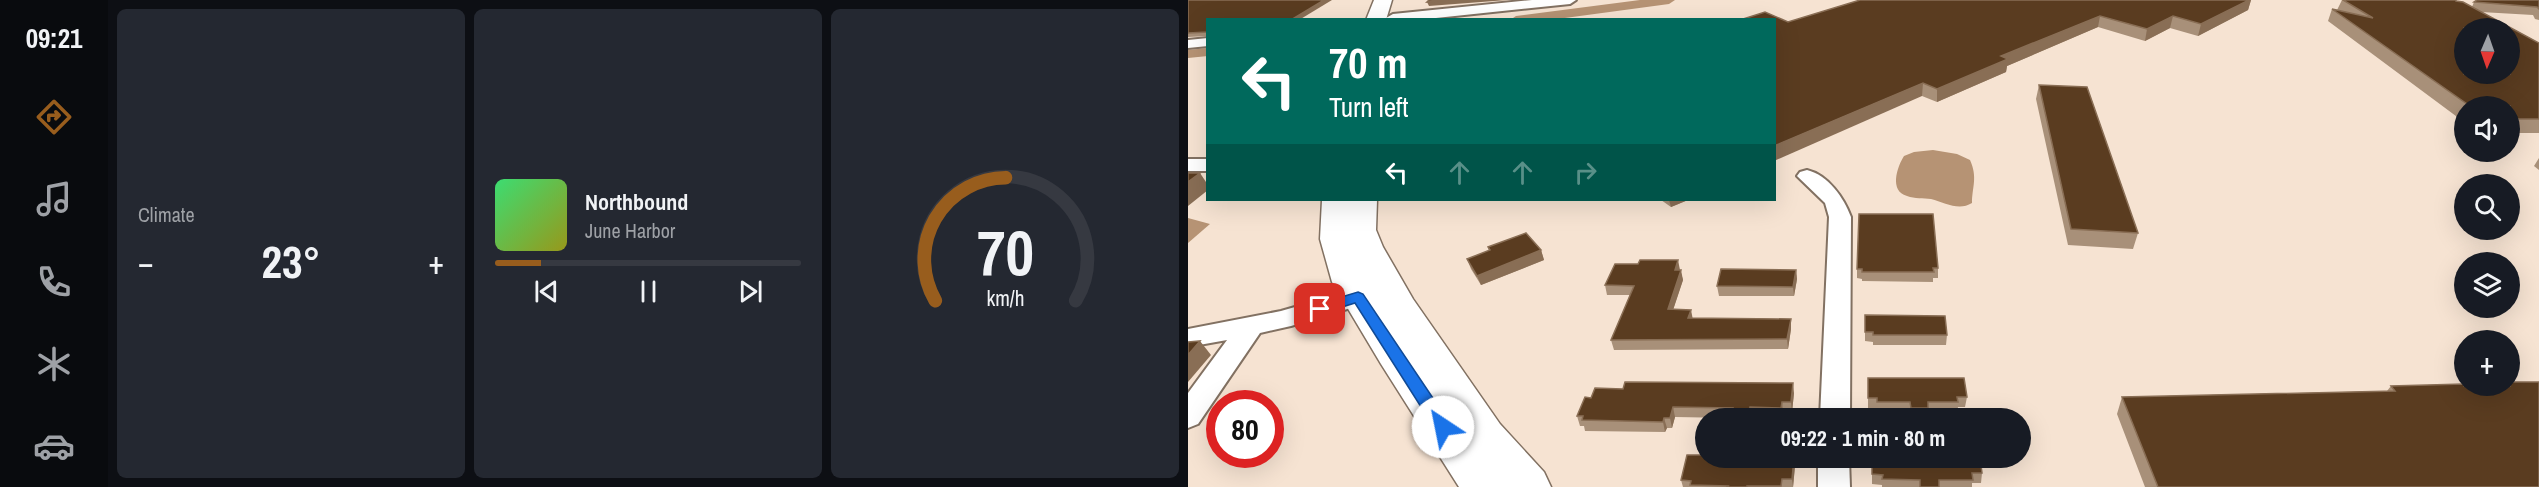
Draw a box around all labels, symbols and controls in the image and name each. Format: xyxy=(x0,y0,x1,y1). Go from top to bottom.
north arrow xyxy=(2454,18,2520,84)
map controls xyxy=(2454,18,2520,396)
text: 09:21 xyxy=(26,20,82,56)
text: 70 m xyxy=(1329,35,1408,91)
icon: left xyxy=(1230,42,1308,120)
text: Turn left xyxy=(1329,89,1408,125)
icon: directions xyxy=(33,96,75,138)
button: sound xyxy=(2454,96,2520,162)
icon: left xyxy=(1380,156,1413,189)
icon: ahead xyxy=(1443,156,1476,189)
icon: ahead xyxy=(1506,156,1539,189)
icon: right xyxy=(1569,156,1602,189)
button: search xyxy=(2454,174,2520,240)
icon: music xyxy=(33,178,75,220)
text: Northbound xyxy=(585,187,688,217)
text: Climate xyxy=(138,201,195,228)
text: 70 xyxy=(977,210,1033,294)
text: June Harbor xyxy=(585,217,675,244)
text: 23° xyxy=(261,231,321,292)
text: − xyxy=(138,240,154,284)
text: + xyxy=(428,240,444,284)
button: layers xyxy=(2454,252,2520,318)
icon: phone xyxy=(33,261,75,303)
icon: previous xyxy=(530,275,563,308)
icon: pause xyxy=(632,275,665,308)
icon: next xyxy=(734,275,767,308)
pin xyxy=(1294,283,1345,334)
text: km/h xyxy=(986,284,1024,313)
icon: arrive xyxy=(1303,292,1336,325)
button: + xyxy=(2454,330,2520,396)
icon: climate xyxy=(33,343,75,385)
speed limit sign: 80 xyxy=(1206,390,1284,468)
position arrow xyxy=(1411,395,1475,459)
text: 09:22 · 1 min · 80 m xyxy=(1781,423,1945,453)
icon: car xyxy=(33,425,75,467)

